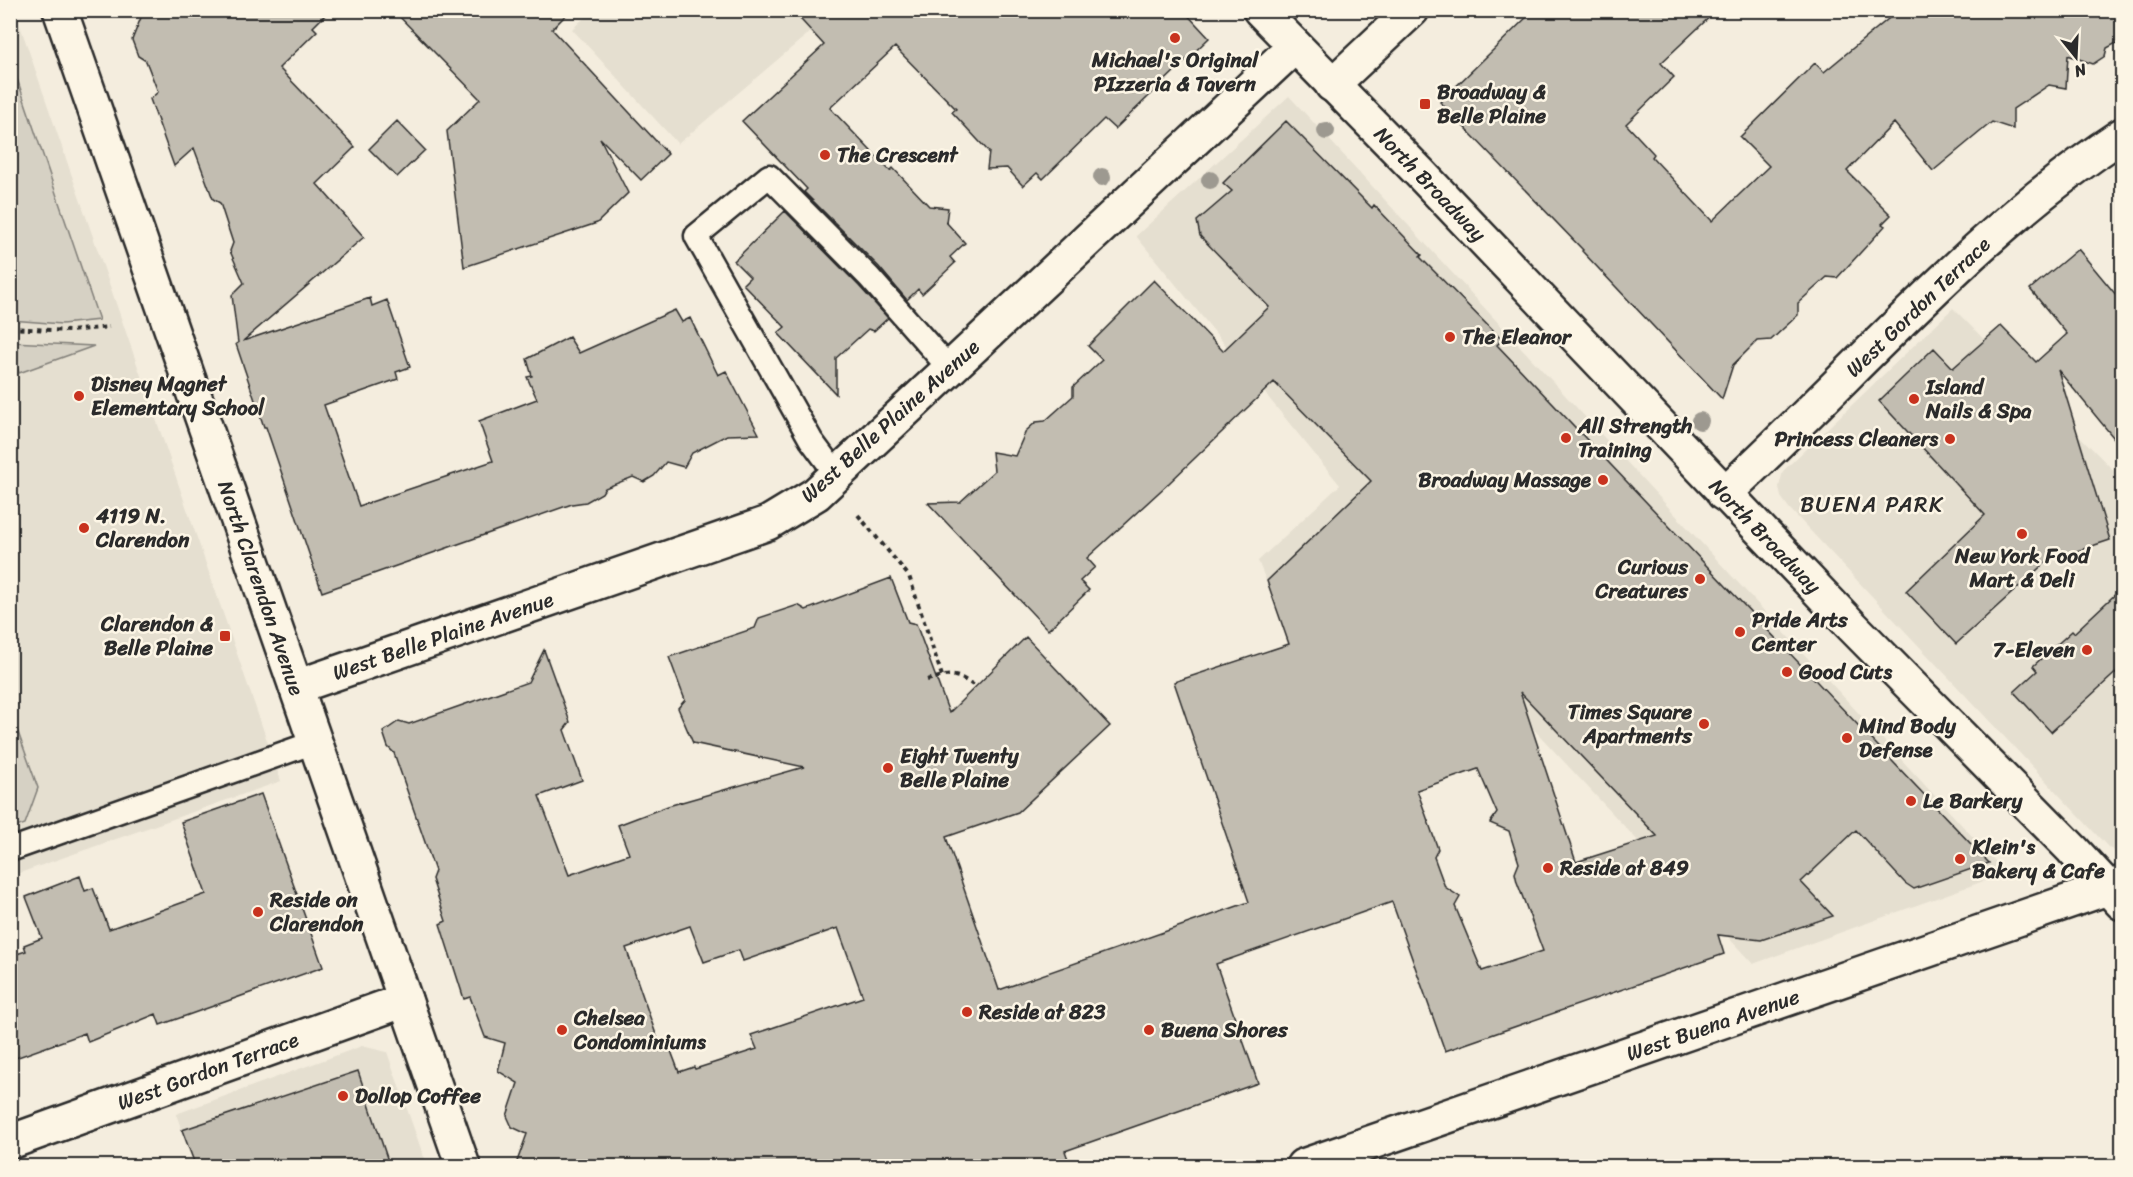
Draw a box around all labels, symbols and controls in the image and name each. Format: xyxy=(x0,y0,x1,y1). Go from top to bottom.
north arrow xyxy=(2046,27,2106,87)
marker: Michael's Original PIzzeria & Tavern xyxy=(1168,31,1182,45)
place label: Michael's Original PIzzeria & Tavern xyxy=(1091,41,1259,103)
text: N xyxy=(2070,55,2091,87)
place label: Broadway & Belle Plaine xyxy=(1437,73,1547,135)
marker: Broadway & Belle Plaine xyxy=(1418,97,1432,111)
street label: North Broadway xyxy=(1364,117,1496,251)
place label: The Crescent xyxy=(837,136,959,174)
marker: The Crescent xyxy=(818,148,832,162)
street label: West Gordon Terrace xyxy=(1836,227,2000,387)
place label: The Eleanor xyxy=(1462,318,1573,356)
street label: West Belle Plaine Avenue xyxy=(791,329,989,513)
marker: The Eleanor xyxy=(1443,330,1457,344)
place label: Disney Magnet Elementary School xyxy=(91,365,265,427)
place label: Island Nails & Spa xyxy=(1925,368,2032,430)
marker: Disney Magnet Elementary School xyxy=(72,389,86,403)
marker: Island Nails & Spa xyxy=(1907,392,1921,406)
place label: All Strength Training xyxy=(1577,407,1692,469)
place label: Princess Cleaners xyxy=(1774,420,1938,458)
marker: All Strength Training xyxy=(1559,431,1573,445)
marker: Princess Cleaners xyxy=(1943,432,1957,446)
place label: Broadway Massage xyxy=(1418,461,1592,499)
street label: North Broadway xyxy=(1699,469,1831,603)
marker: Broadway Massage xyxy=(1596,473,1610,487)
street label: North Clarendon Avenue xyxy=(206,475,316,701)
district label: BUENA PARK xyxy=(1800,485,1944,524)
place label: 4119 N. Clarendon xyxy=(95,497,190,559)
marker: 4119 N. Clarendon xyxy=(77,521,91,535)
marker: New York Food Mart & Deli xyxy=(2015,527,2029,541)
place label: New York Food Mart & Deli xyxy=(1954,537,2091,599)
place label: Curious Creatures xyxy=(1594,548,1689,610)
marker: Curious Creatures xyxy=(1693,572,1707,586)
street label: West Belle Plaine Avenue xyxy=(327,580,559,692)
place label: Pride Arts Center xyxy=(1751,601,1848,663)
place label: Clarendon & Belle Plaine xyxy=(100,605,214,667)
marker: Pride Arts Center xyxy=(1733,625,1747,639)
marker: Clarendon & Belle Plaine xyxy=(218,629,232,643)
place label: 7-Eleven xyxy=(1993,631,2076,669)
marker: 7-Eleven xyxy=(2080,643,2094,657)
place label: Good Cuts xyxy=(1798,653,1892,691)
marker: Good Cuts xyxy=(1780,665,1794,679)
place label: Times Square Apartments xyxy=(1568,693,1693,755)
place label: Mind Body Defense xyxy=(1858,707,1957,769)
marker: Times Square Apartments xyxy=(1697,717,1711,731)
marker: Mind Body Defense xyxy=(1840,731,1854,745)
place label: Eight Twenty Belle Plaine xyxy=(900,737,1020,799)
marker: Eight Twenty Belle Plaine xyxy=(881,761,895,775)
place label: Le Barkery xyxy=(1923,782,2023,820)
marker: Le Barkery xyxy=(1904,794,1918,808)
place label: Klein's Bakery & Cafe xyxy=(1971,828,2105,890)
place label: Reside at 849 xyxy=(1559,849,1689,887)
marker: Klein's Bakery & Cafe xyxy=(1953,852,1967,866)
marker: Reside at 849 xyxy=(1541,861,1555,875)
place label: Reside on Clarendon xyxy=(269,881,364,943)
marker: Reside on Clarendon xyxy=(251,905,265,919)
street label: West Buena Avenue xyxy=(1621,977,1805,1072)
place label: Reside at 823 xyxy=(978,993,1106,1031)
place label: Chelsea Condominiums xyxy=(573,999,706,1061)
marker: Reside at 823 xyxy=(960,1005,974,1019)
place label: Buena Shores xyxy=(1161,1011,1289,1049)
street label: West Gordon Terrace xyxy=(112,1021,304,1121)
marker: Chelsea Condominiums xyxy=(555,1023,569,1037)
marker: Buena Shores xyxy=(1142,1023,1156,1037)
place label: Dollop Coffee xyxy=(355,1077,481,1115)
marker: Dollop Coffee xyxy=(336,1089,350,1103)

